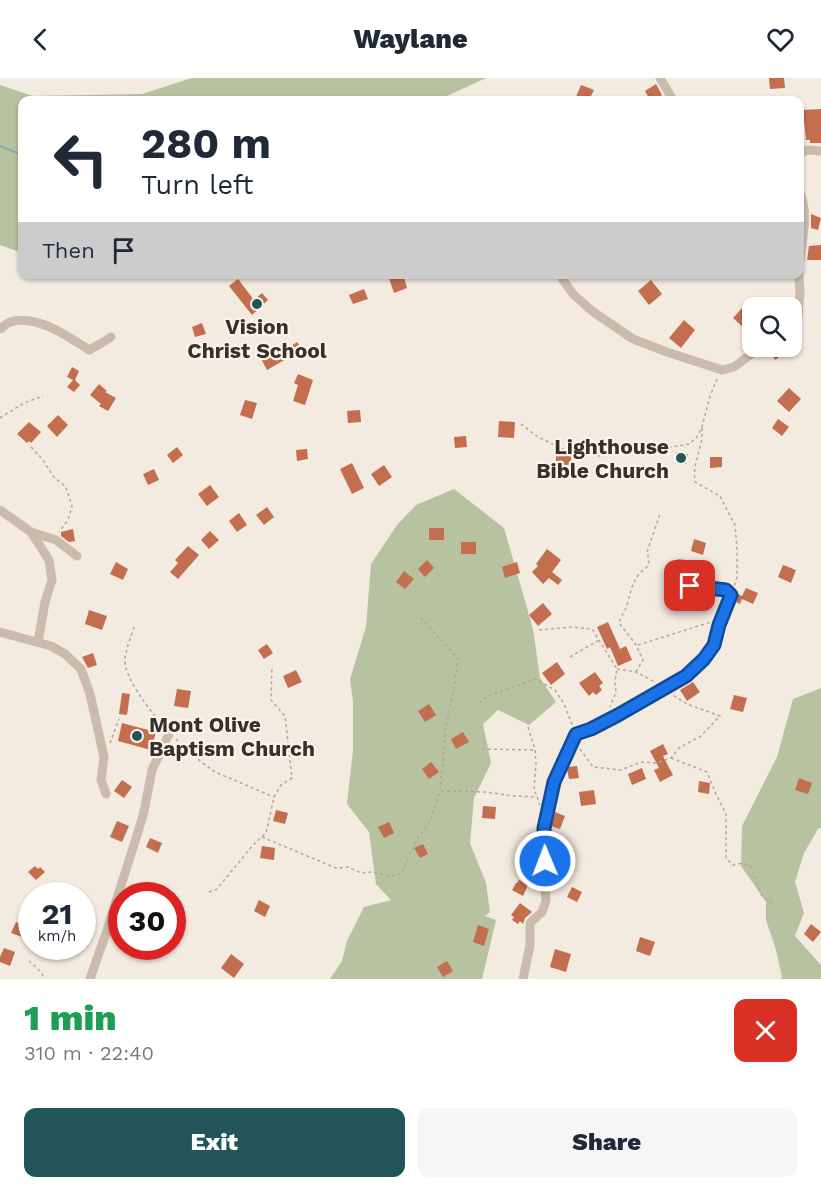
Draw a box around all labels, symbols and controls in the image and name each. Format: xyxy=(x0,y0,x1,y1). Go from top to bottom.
icon: back xyxy=(24,23,57,56)
text: Waylane xyxy=(353,23,468,55)
icon: heart xyxy=(764,23,797,56)
text: 280 m xyxy=(141,119,271,168)
icon: left xyxy=(42,120,120,198)
text: Turn left xyxy=(141,169,253,201)
icon: arrive xyxy=(107,234,140,267)
text: Then xyxy=(42,238,95,263)
marker: Vision Christ School xyxy=(250,297,264,311)
map controls xyxy=(742,297,802,357)
button: search xyxy=(742,297,802,357)
place label: Vision Christ School xyxy=(187,314,327,363)
place label: Lighthouse Bible Church xyxy=(536,434,669,483)
marker: Lighthouse Bible Church xyxy=(674,451,688,465)
pin xyxy=(664,560,715,611)
icon: arrive xyxy=(673,569,706,602)
place label: Mont Olive Baptism Church xyxy=(149,712,315,761)
marker: Mont Olive Baptism Church xyxy=(130,729,144,743)
position arrow xyxy=(513,829,577,893)
speed limit sign: 30 xyxy=(108,882,186,960)
text: 21 xyxy=(42,896,72,931)
text: km/h xyxy=(38,927,76,945)
text: 1 min xyxy=(24,997,117,1039)
button: close xyxy=(734,999,797,1062)
text: 310 m · 22:40 xyxy=(24,1041,154,1065)
button: Exit xyxy=(24,1108,405,1177)
button: Share xyxy=(417,1108,797,1177)

